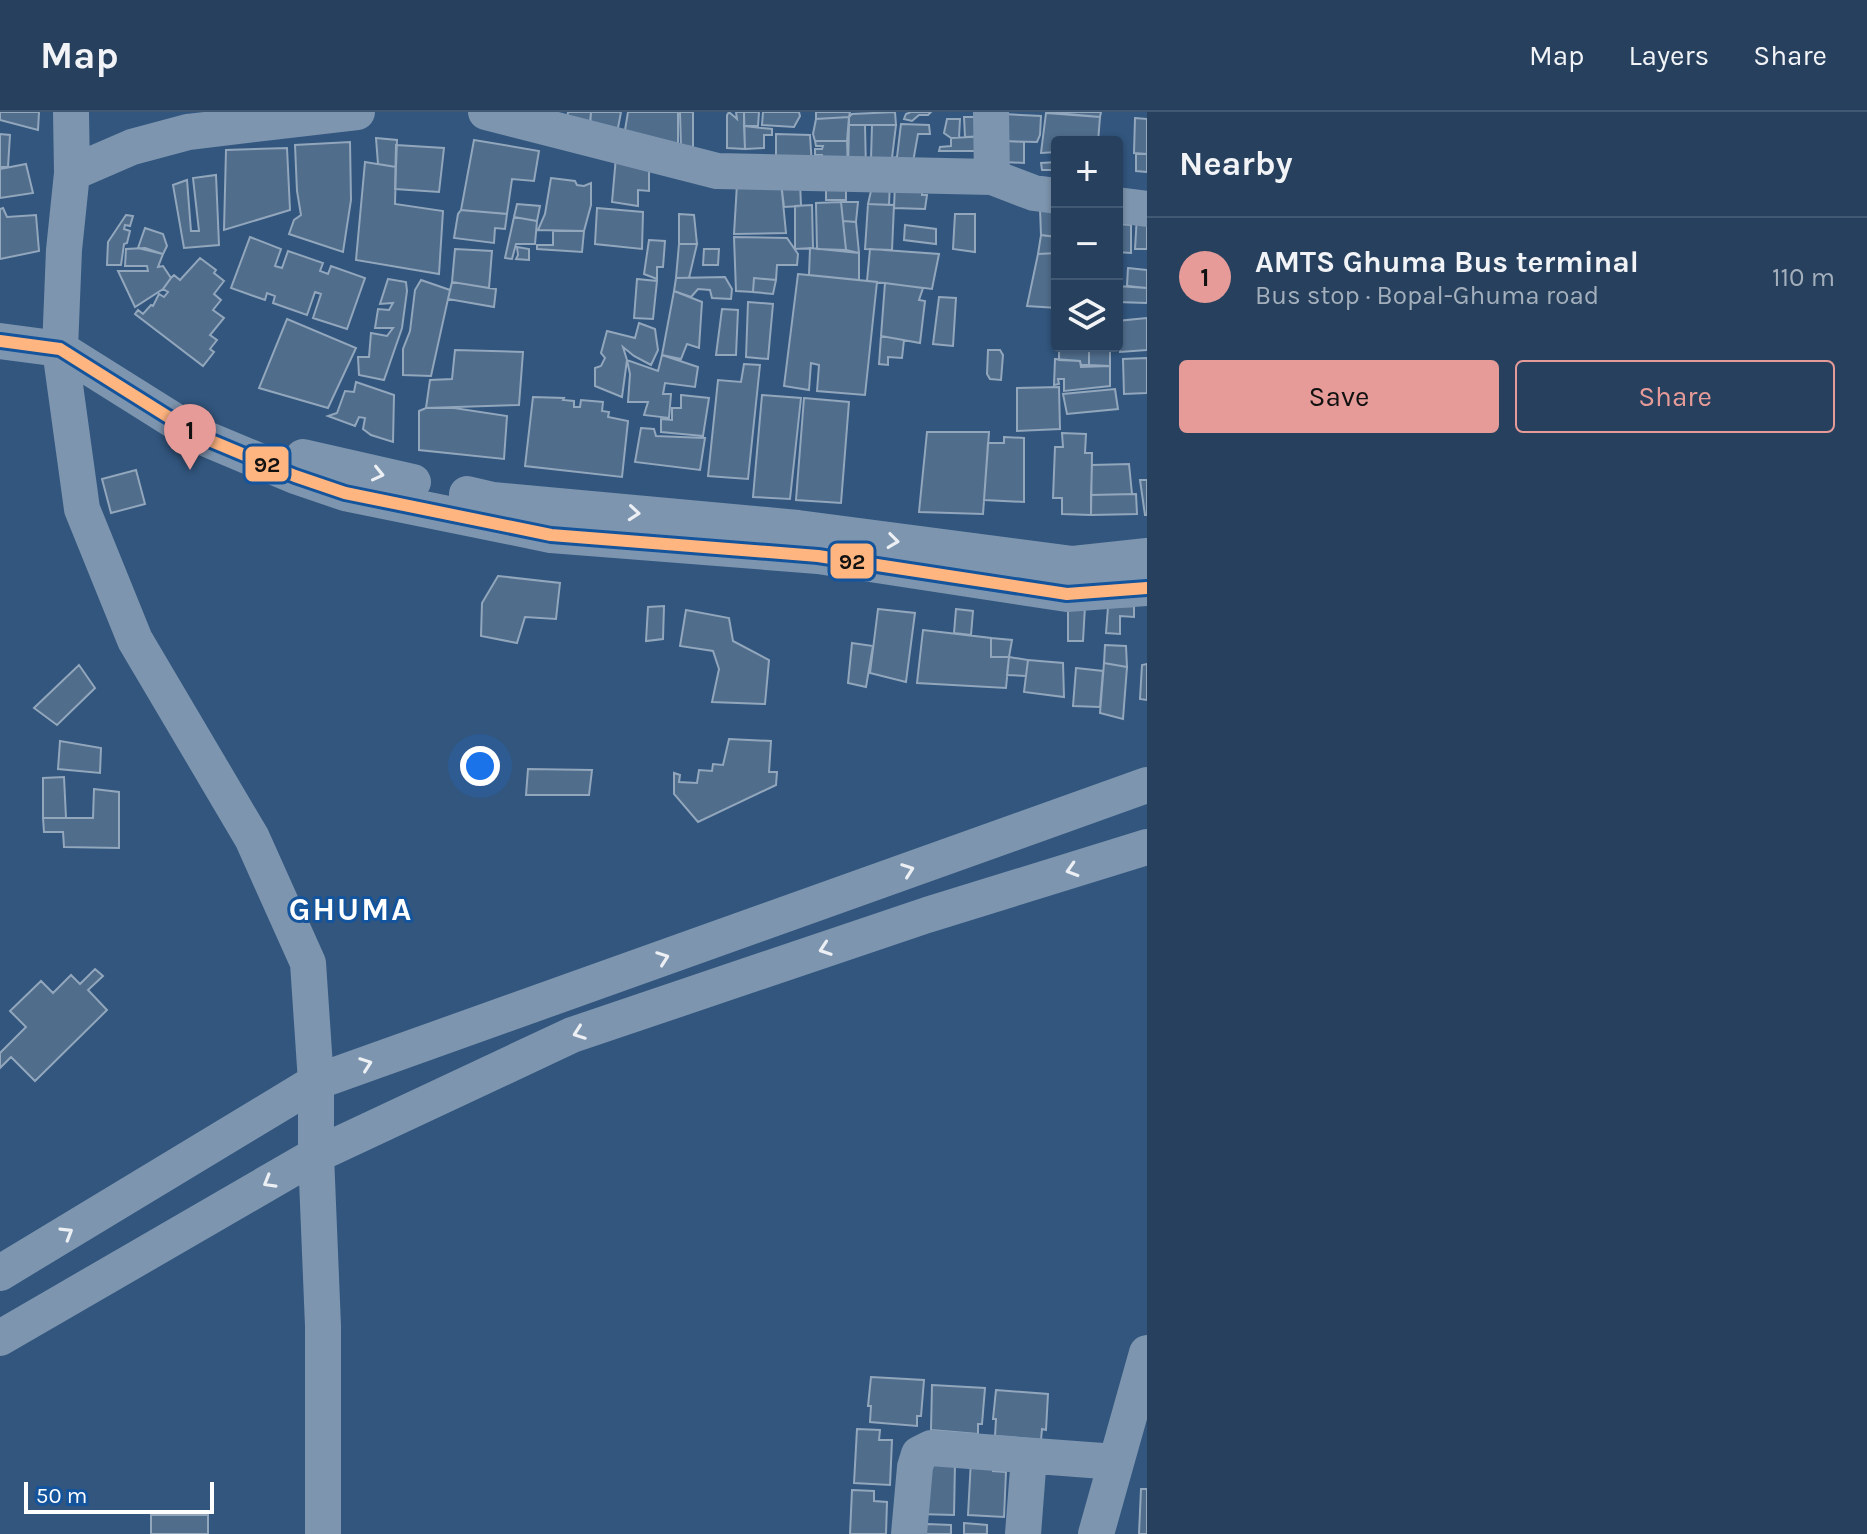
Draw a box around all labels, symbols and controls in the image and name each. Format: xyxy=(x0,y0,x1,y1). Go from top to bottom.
text: Map xyxy=(40,33,119,78)
text: Map xyxy=(1529,39,1584,72)
text: Layers xyxy=(1628,39,1709,72)
text: Share xyxy=(1753,39,1827,72)
map controls xyxy=(1051,136,1123,352)
button: + xyxy=(1051,136,1123,208)
text: Nearby xyxy=(1179,144,1293,184)
button: − xyxy=(1051,208,1123,280)
text: AMTS Ghuma Bus terminal xyxy=(1255,244,1639,280)
text: 1 xyxy=(1200,262,1210,293)
text: 110 m xyxy=(1772,262,1835,293)
button: layers xyxy=(1051,280,1123,352)
text: Bus stop · Bopal-Ghuma road xyxy=(1255,280,1599,311)
button: Save xyxy=(1179,360,1499,433)
button: Share xyxy=(1515,360,1835,433)
pin: 1 xyxy=(164,404,216,470)
line badge: 92 xyxy=(244,445,290,483)
text: 92 xyxy=(254,452,280,478)
one-way arrow xyxy=(371,465,384,482)
one-way arrow xyxy=(628,504,641,521)
one-way arrow xyxy=(887,532,900,549)
line badge: 92 xyxy=(829,542,875,580)
text: 92 xyxy=(839,549,865,575)
your location xyxy=(460,746,500,786)
one-way arrow xyxy=(1066,861,1080,877)
one-way arrow xyxy=(900,864,914,880)
district label: GHUMA xyxy=(289,891,413,928)
one-way arrow xyxy=(819,940,833,956)
one-way arrow xyxy=(655,951,669,968)
one-way arrow xyxy=(573,1023,587,1040)
one-way arrow xyxy=(358,1058,372,1074)
one-way arrow xyxy=(263,1172,278,1188)
one-way arrow xyxy=(58,1227,73,1243)
scale bar xyxy=(24,1478,214,1514)
text: 50 m xyxy=(36,1483,87,1509)

